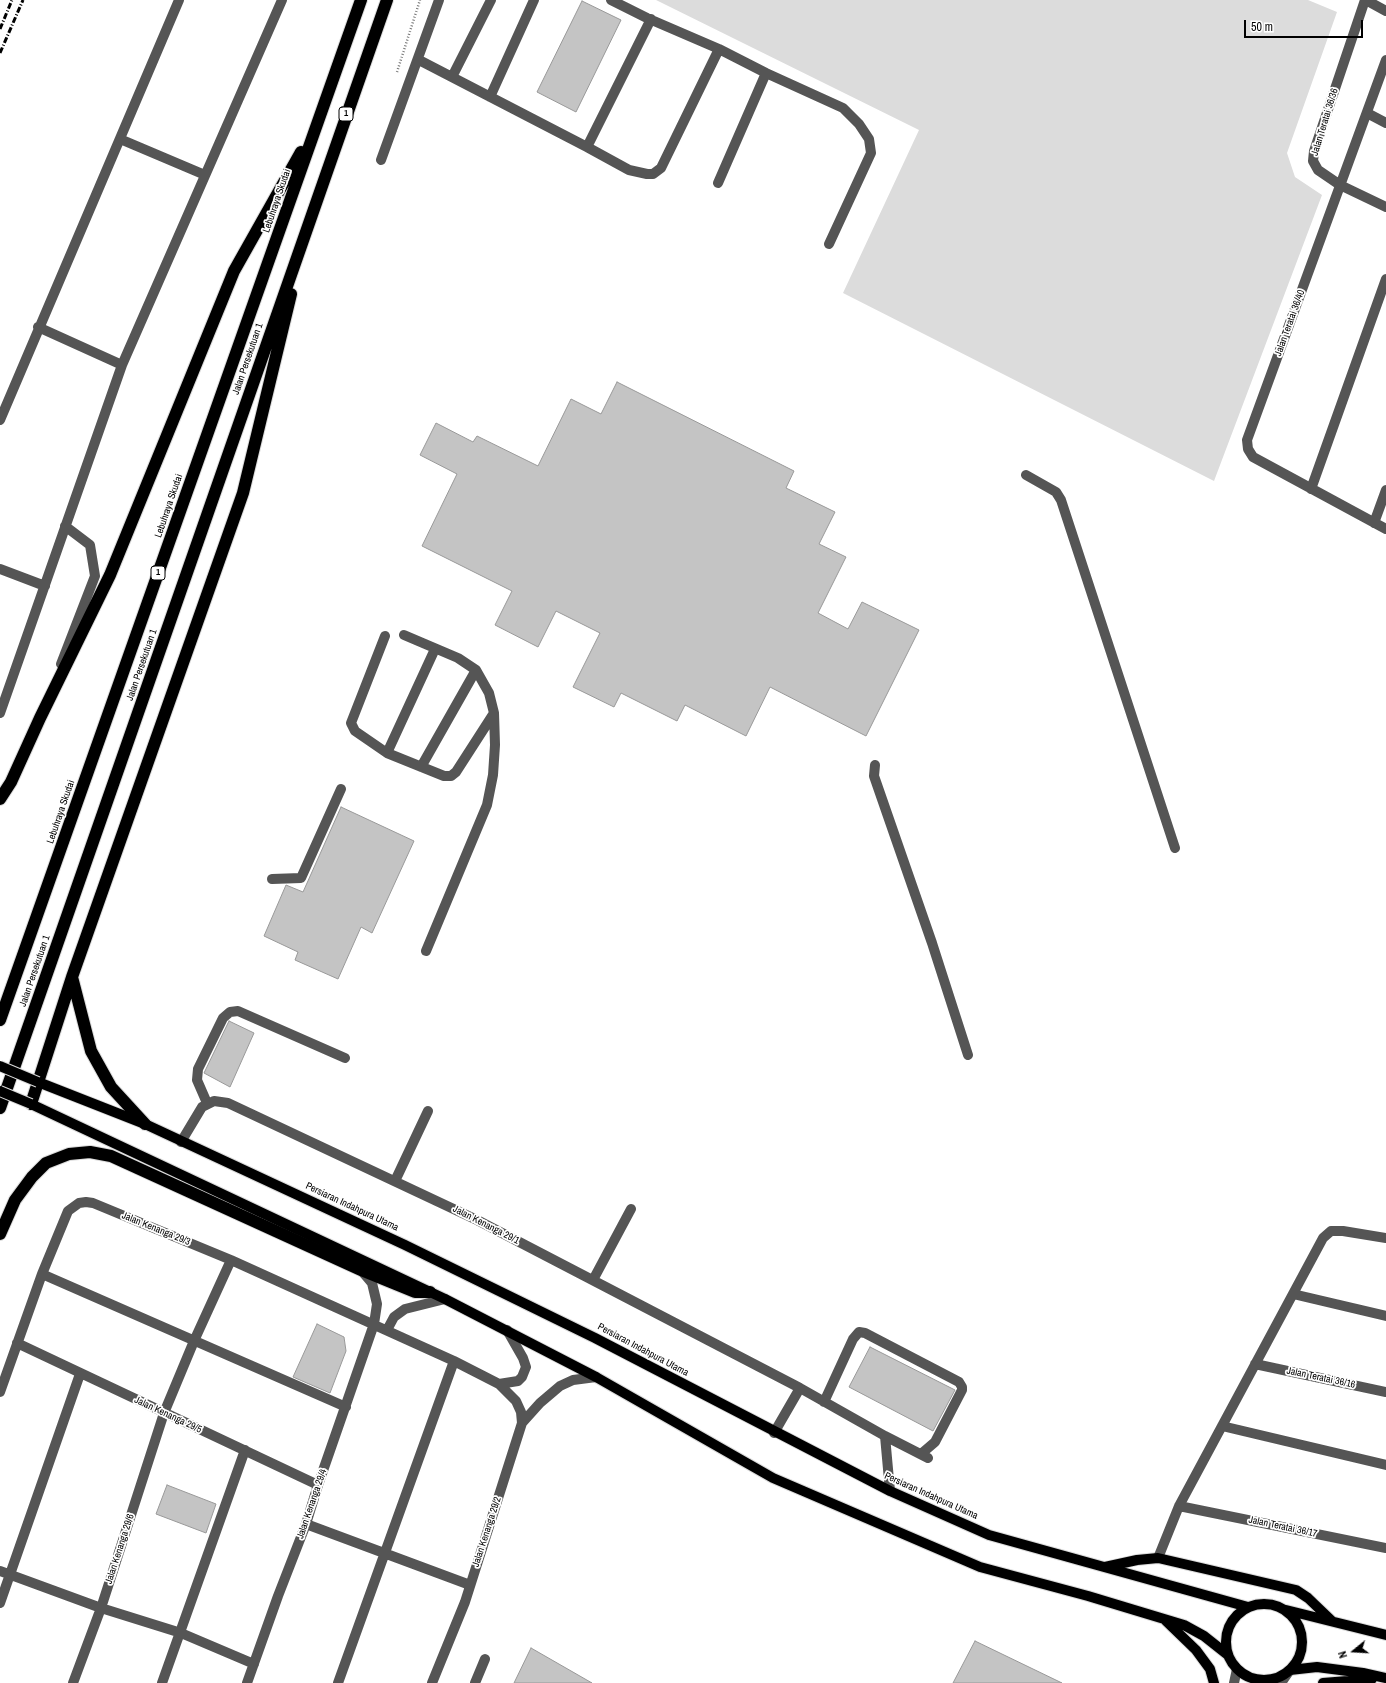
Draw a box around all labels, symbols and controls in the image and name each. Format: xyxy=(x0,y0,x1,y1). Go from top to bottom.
scale bar xyxy=(1246,12,1365,38)
text: 50 m xyxy=(1251,19,1273,35)
street label: Jalan Teratai 36/36 xyxy=(1309,87,1341,157)
road number: 1 xyxy=(339,107,353,121)
street label: Lebuhraya Skudai xyxy=(260,168,294,234)
street label: Jalan Teratai 36/40 xyxy=(1272,288,1308,358)
street label: Jalan Persekutuan 1 xyxy=(230,322,266,396)
street label: Lebuhraya Skudai xyxy=(152,473,186,539)
road number: 1 xyxy=(151,566,165,580)
street label: Jalan Persekutuan 1 xyxy=(124,628,160,702)
street label: Lebuhraya Skudai xyxy=(44,779,78,845)
street label: Jalan Persekutuan 1 xyxy=(17,934,53,1008)
street label: Persiaran Indahpura Utama xyxy=(304,1180,400,1234)
street label: Jalan Kenanga 29/1 xyxy=(451,1203,521,1247)
street label: Jalan Kenanga 29/3 xyxy=(120,1210,192,1248)
street label: Persiaran Indahpura Utama xyxy=(596,1321,690,1379)
street label: Jalan Teratai 36/16 xyxy=(1286,1365,1356,1391)
street label: Jalan Kenanga 29/5 xyxy=(132,1394,204,1436)
street label: Jalan Kenanga 29/4 xyxy=(294,1468,330,1540)
street label: Persiaran Indahpura Utama xyxy=(882,1470,980,1522)
street label: Jalan Kenanga 29/2 xyxy=(470,1495,504,1569)
street label: Jalan Kenanga 29/6 xyxy=(103,1512,137,1586)
street label: Jalan Teratai 36/17 xyxy=(1248,1514,1318,1540)
north arrow xyxy=(1334,1631,1374,1671)
text: N xyxy=(1335,1649,1350,1660)

